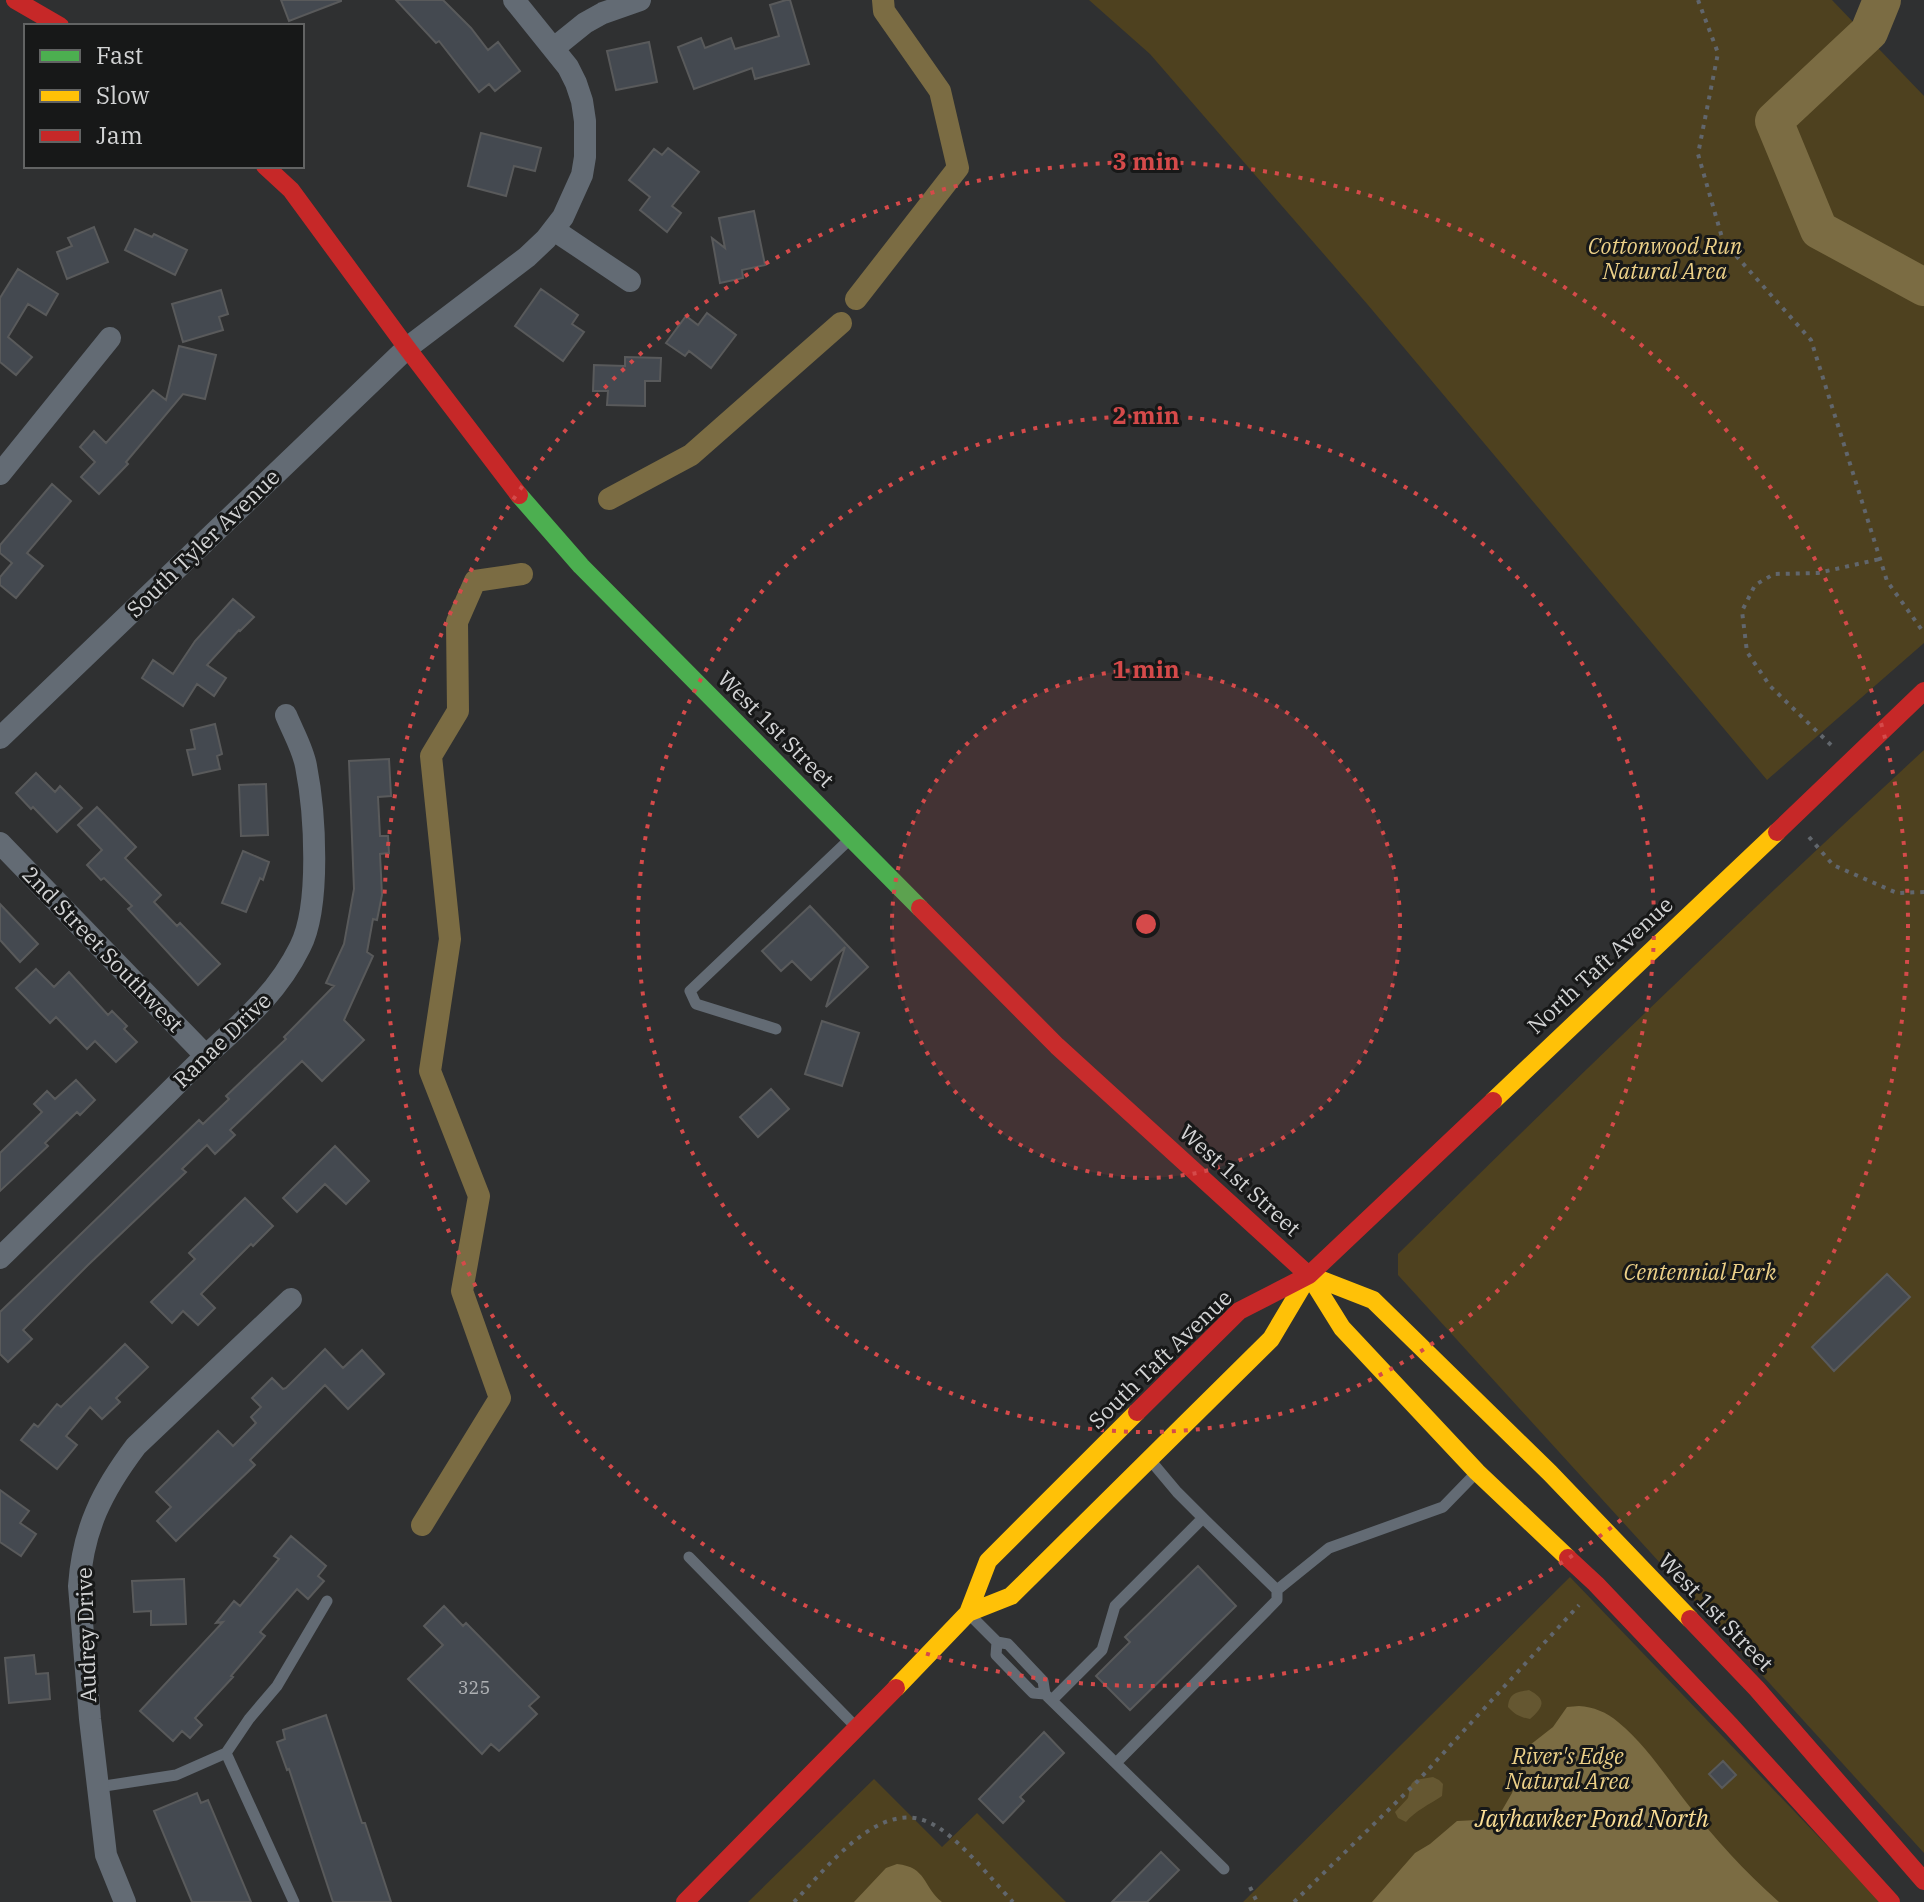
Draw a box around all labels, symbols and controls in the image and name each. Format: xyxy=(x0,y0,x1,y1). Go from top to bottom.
legend xyxy=(24,24,304,168)
text: Fast xyxy=(96,39,143,71)
text: Slow xyxy=(96,79,150,111)
text: Jam xyxy=(96,119,143,151)
text: 3 min xyxy=(1112,145,1180,177)
park label: Cottonwood Run Natural Area xyxy=(1588,231,1743,285)
text: 2 min xyxy=(1112,399,1180,431)
street label: South Tyler Avenue xyxy=(120,462,286,623)
text: 1 min xyxy=(1112,653,1180,685)
street label: West 1st Street xyxy=(712,664,841,794)
street label: 2nd Street Southwest xyxy=(17,859,190,1038)
street label: North Taft Avenue xyxy=(1521,890,1679,1040)
centre of rings xyxy=(1132,910,1160,938)
street label: Ranae Drive xyxy=(167,986,277,1094)
street label: West 1st Street xyxy=(1173,1117,1307,1242)
park label: Centennial Park xyxy=(1624,1257,1777,1286)
street label: South Taft Avenue xyxy=(1082,1283,1238,1435)
street label: West 1st Street xyxy=(1652,1546,1780,1677)
street label: Audrey Drive xyxy=(69,1567,102,1703)
house number: 325 xyxy=(458,1676,490,1699)
park label: River's Edge Natural Area xyxy=(1505,1741,1630,1795)
water label: Jayhawker Pond North xyxy=(1474,1802,1709,1834)

